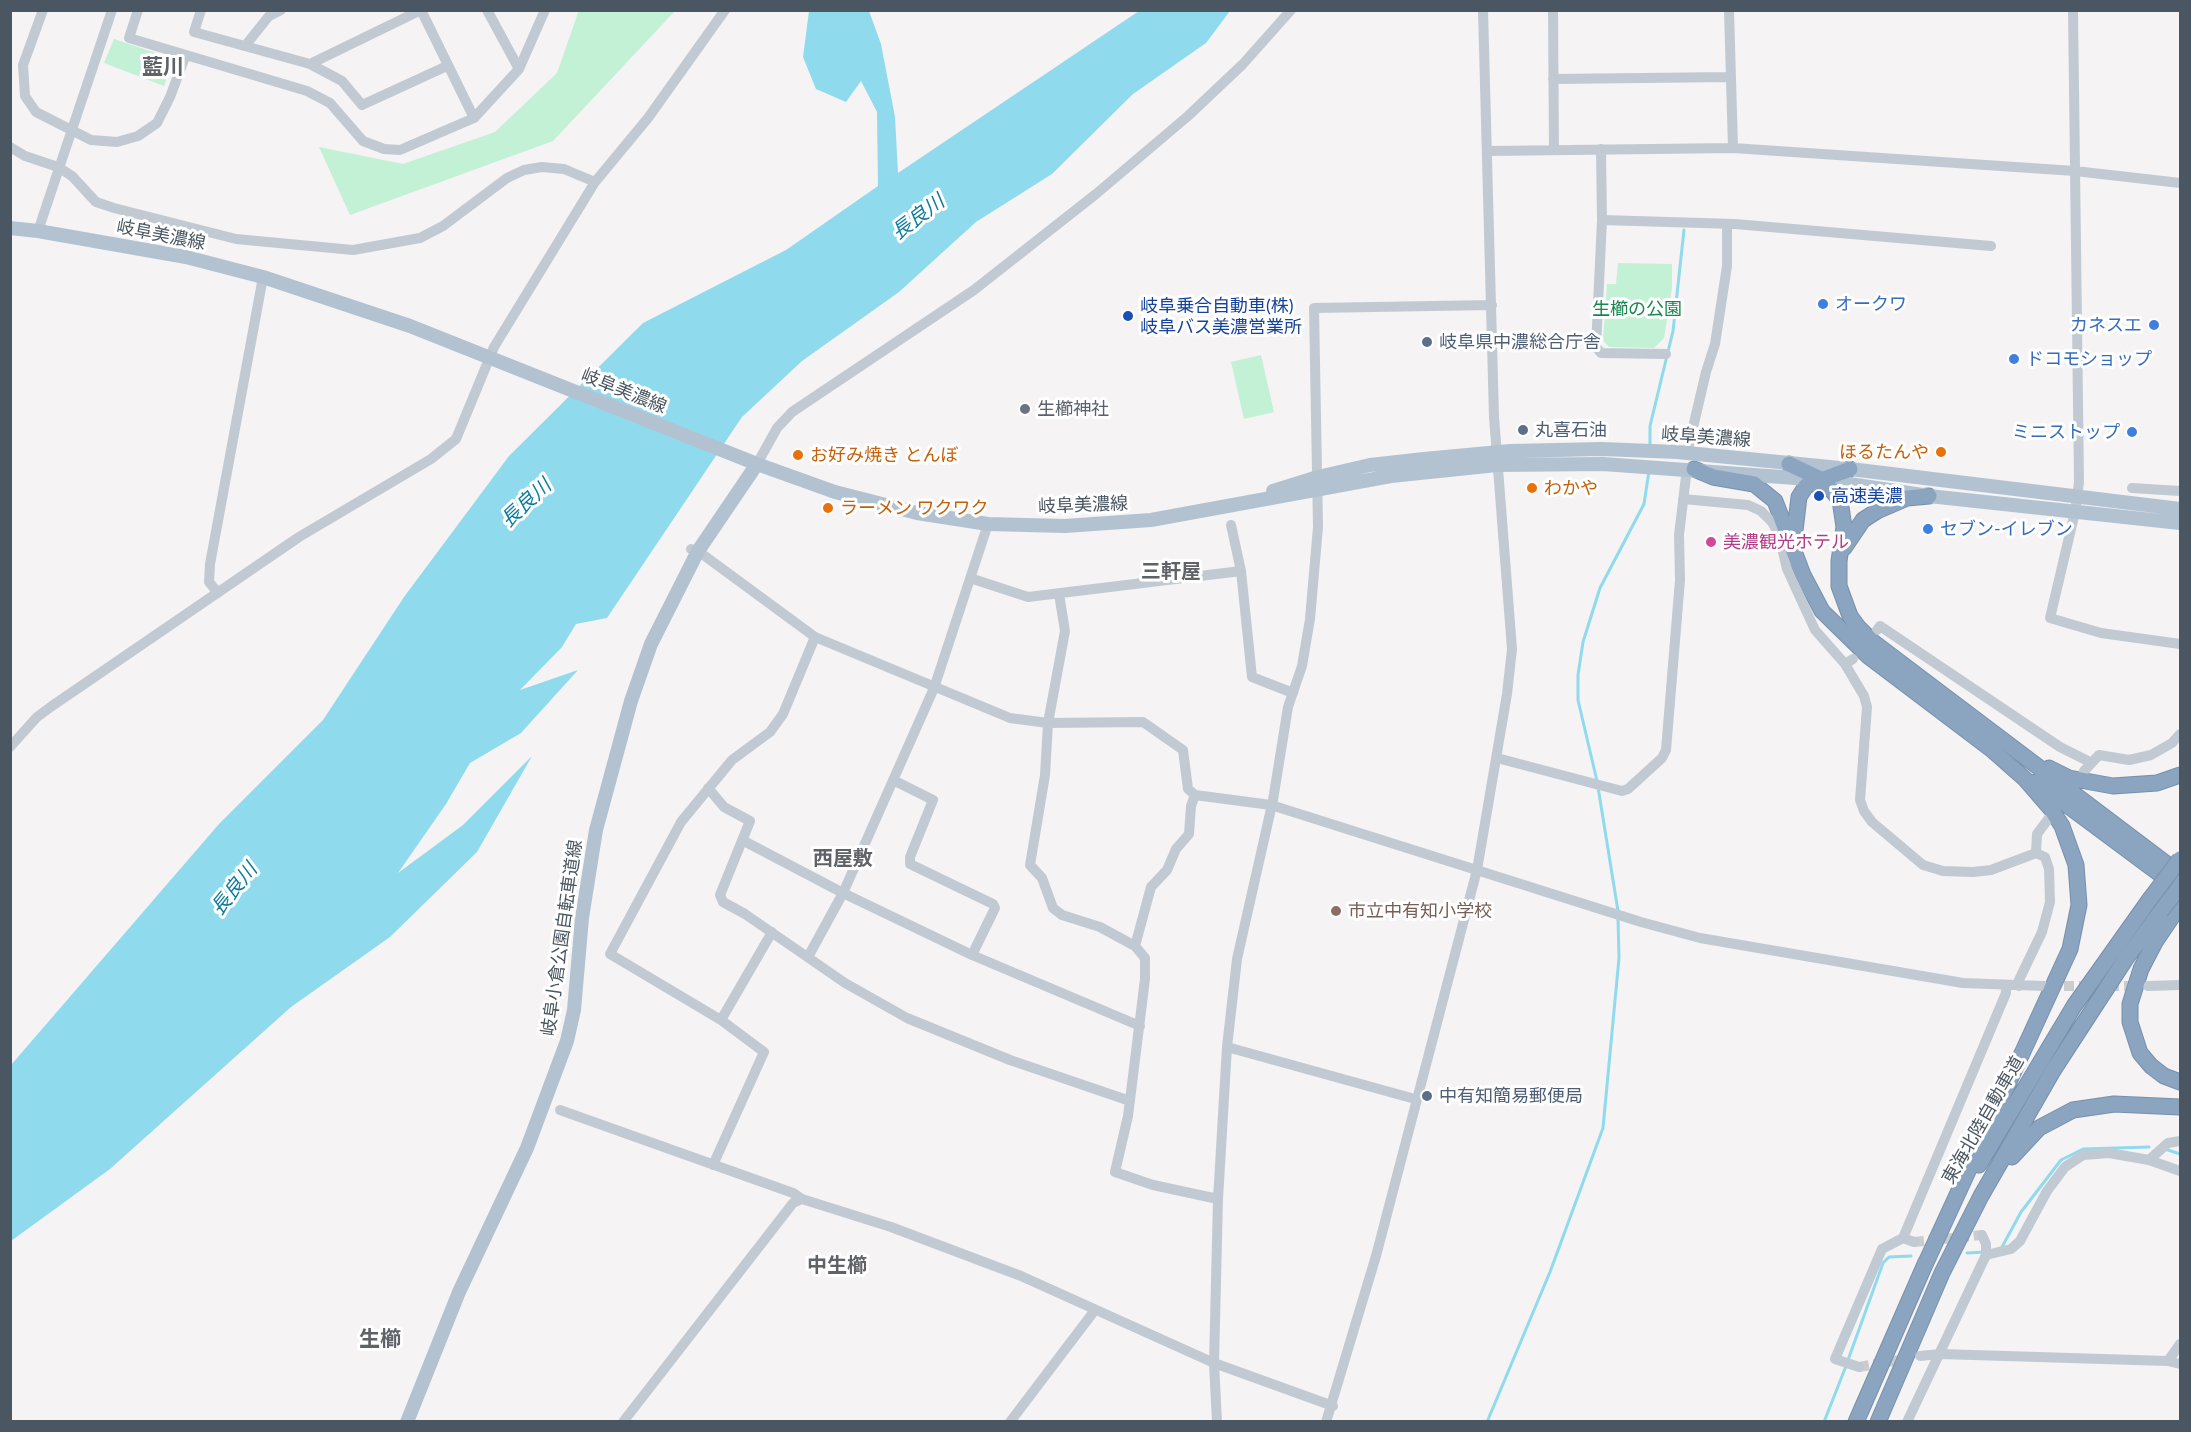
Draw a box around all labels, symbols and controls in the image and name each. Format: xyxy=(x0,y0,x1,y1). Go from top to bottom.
district label: 藍川 xyxy=(142,54,184,80)
water label: 長良川 xyxy=(887,189,949,245)
street label: 岐阜美濃線 xyxy=(115,216,207,254)
place label: オークワ xyxy=(1835,293,1907,315)
place label: 岐阜乗合自動車(株) 岐阜バス美濃営業所 xyxy=(1140,295,1302,338)
marker: オークワ xyxy=(1816,297,1830,311)
park label: 生櫛の公園 xyxy=(1592,298,1682,320)
marker: 岐阜乗合自動車(株) 岐阜バス美濃営業所 xyxy=(1121,309,1135,323)
place label: カネスエ xyxy=(2070,314,2142,336)
marker: カネスエ xyxy=(2147,318,2161,332)
place label: 岐阜県中濃総合庁舎 xyxy=(1439,331,1601,353)
marker: 岐阜県中濃総合庁舎 xyxy=(1420,335,1434,349)
place label: ドコモショップ xyxy=(2026,348,2152,370)
marker: ドコモショップ xyxy=(2007,352,2021,366)
street label: 岐阜美濃線 xyxy=(578,364,670,418)
place label: 生櫛神社 xyxy=(1037,398,1109,420)
marker: 生櫛神社 xyxy=(1018,402,1032,416)
place label: 丸喜石油 xyxy=(1535,419,1607,441)
place label: ミニストップ xyxy=(2012,421,2120,443)
marker: 丸喜石油 xyxy=(1516,423,1530,437)
street label: 岐阜美濃線 xyxy=(1660,423,1752,451)
marker: ミニストップ xyxy=(2125,425,2139,439)
place label: ほるたんや xyxy=(1839,441,1929,463)
place label: お好み焼き とんぼ xyxy=(810,444,959,466)
marker: ほるたんや xyxy=(1934,445,1948,459)
marker: お好み焼き とんぼ xyxy=(791,448,805,462)
water label: 長良川 xyxy=(496,474,556,532)
place label: わかや xyxy=(1544,477,1598,499)
marker: わかや xyxy=(1525,481,1539,495)
place label: 高速美濃 xyxy=(1831,485,1903,507)
marker: 高速美濃 xyxy=(1812,489,1826,503)
street label: 岐阜美濃線 xyxy=(1038,493,1128,517)
place label: ラーメン ワクワク xyxy=(840,497,989,519)
marker: ラーメン ワクワク xyxy=(821,501,835,515)
place label: セブン-イレブン xyxy=(1940,518,2073,540)
marker: セブン-イレブン xyxy=(1921,522,1935,536)
place label: 美濃観光ホテル xyxy=(1723,531,1849,553)
marker: 美濃観光ホテル xyxy=(1704,535,1718,549)
district label: 三軒屋 xyxy=(1141,560,1201,584)
street label: 岐阜小倉公園自転車道線 xyxy=(538,838,586,1038)
district label: 西屋敷 xyxy=(813,847,873,871)
water label: 長良川 xyxy=(206,858,262,920)
place label: 市立中有知小学校 xyxy=(1348,900,1492,922)
marker: 市立中有知小学校 xyxy=(1329,904,1343,918)
street label: 東海北陸自動車道 xyxy=(1938,1052,2028,1188)
place label: 中有知簡易郵便局 xyxy=(1439,1085,1583,1107)
marker: 中有知簡易郵便局 xyxy=(1420,1089,1434,1103)
district label: 中生櫛 xyxy=(807,1254,867,1278)
district label: 生櫛 xyxy=(359,1326,401,1352)

